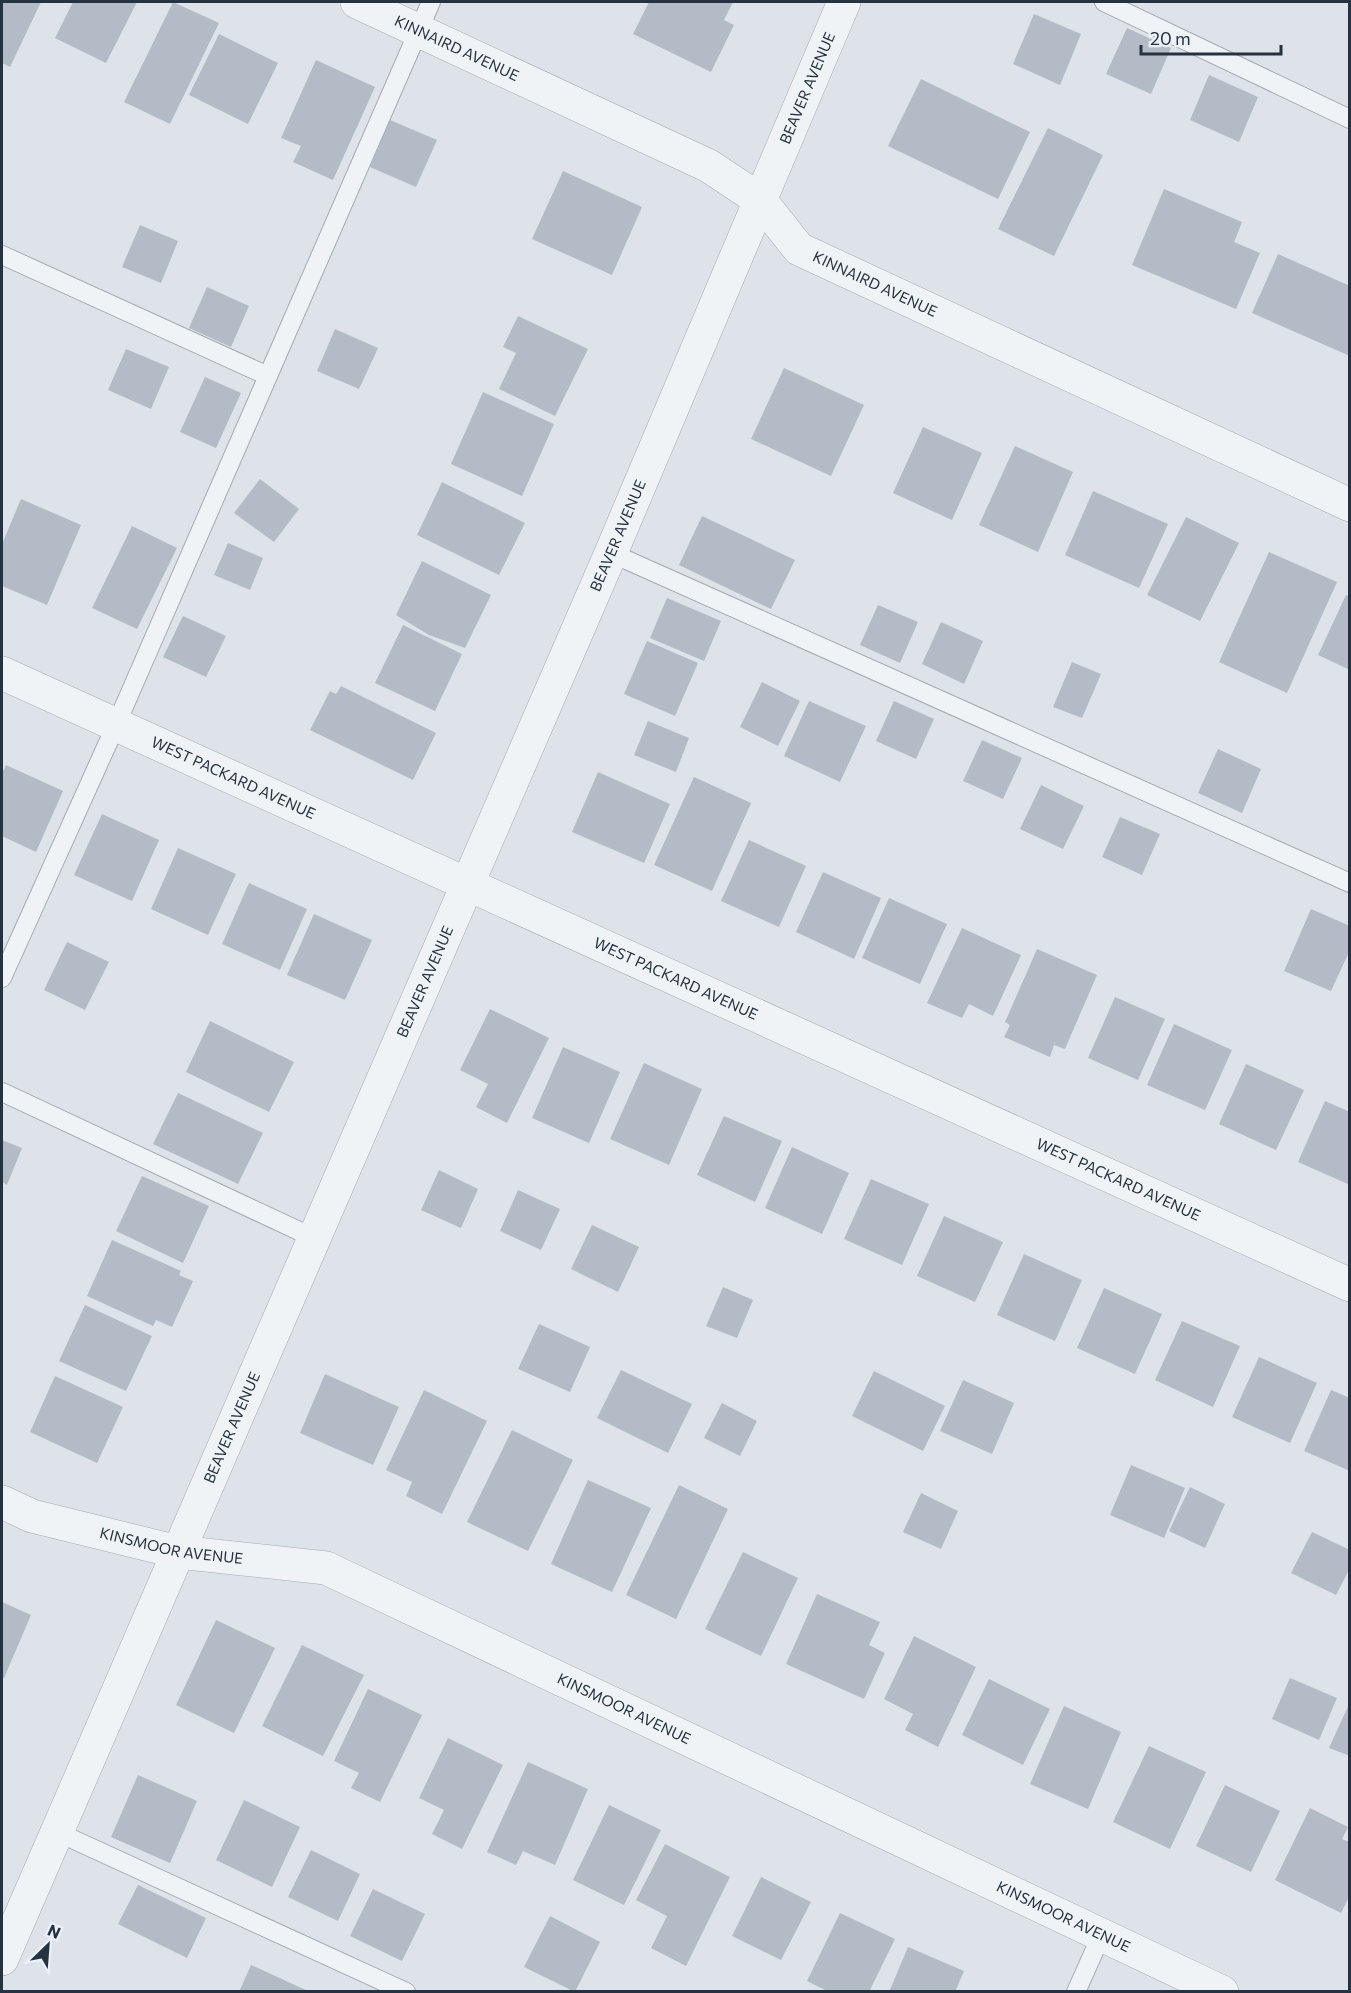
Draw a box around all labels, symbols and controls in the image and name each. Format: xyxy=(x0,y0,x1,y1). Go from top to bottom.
street label: KINNAIRD AVENUE xyxy=(392,11,522,84)
scale bar xyxy=(1141,18,1280,56)
text: 20 m xyxy=(1150,27,1191,49)
street label: BEAVER AVENUE xyxy=(775,29,838,146)
street label: KINNAIRD AVENUE xyxy=(810,247,941,320)
street label: BEAVER AVENUE xyxy=(586,477,649,594)
street label: WEST PACKARD AVENUE xyxy=(149,732,319,822)
street label: BEAVER AVENUE xyxy=(392,923,456,1040)
street label: WEST PACKARD AVENUE xyxy=(591,933,761,1023)
street label: WEST PACKARD AVENUE xyxy=(1034,1134,1204,1224)
street label: BEAVER AVENUE xyxy=(199,1369,263,1486)
street label: KINSMOOR AVENUE xyxy=(98,1523,244,1567)
street label: KINSMOOR AVENUE xyxy=(555,1669,694,1747)
street label: KINSMOOR AVENUE xyxy=(994,1877,1133,1955)
north arrow xyxy=(18,1915,78,1975)
text: N xyxy=(45,1920,64,1942)

